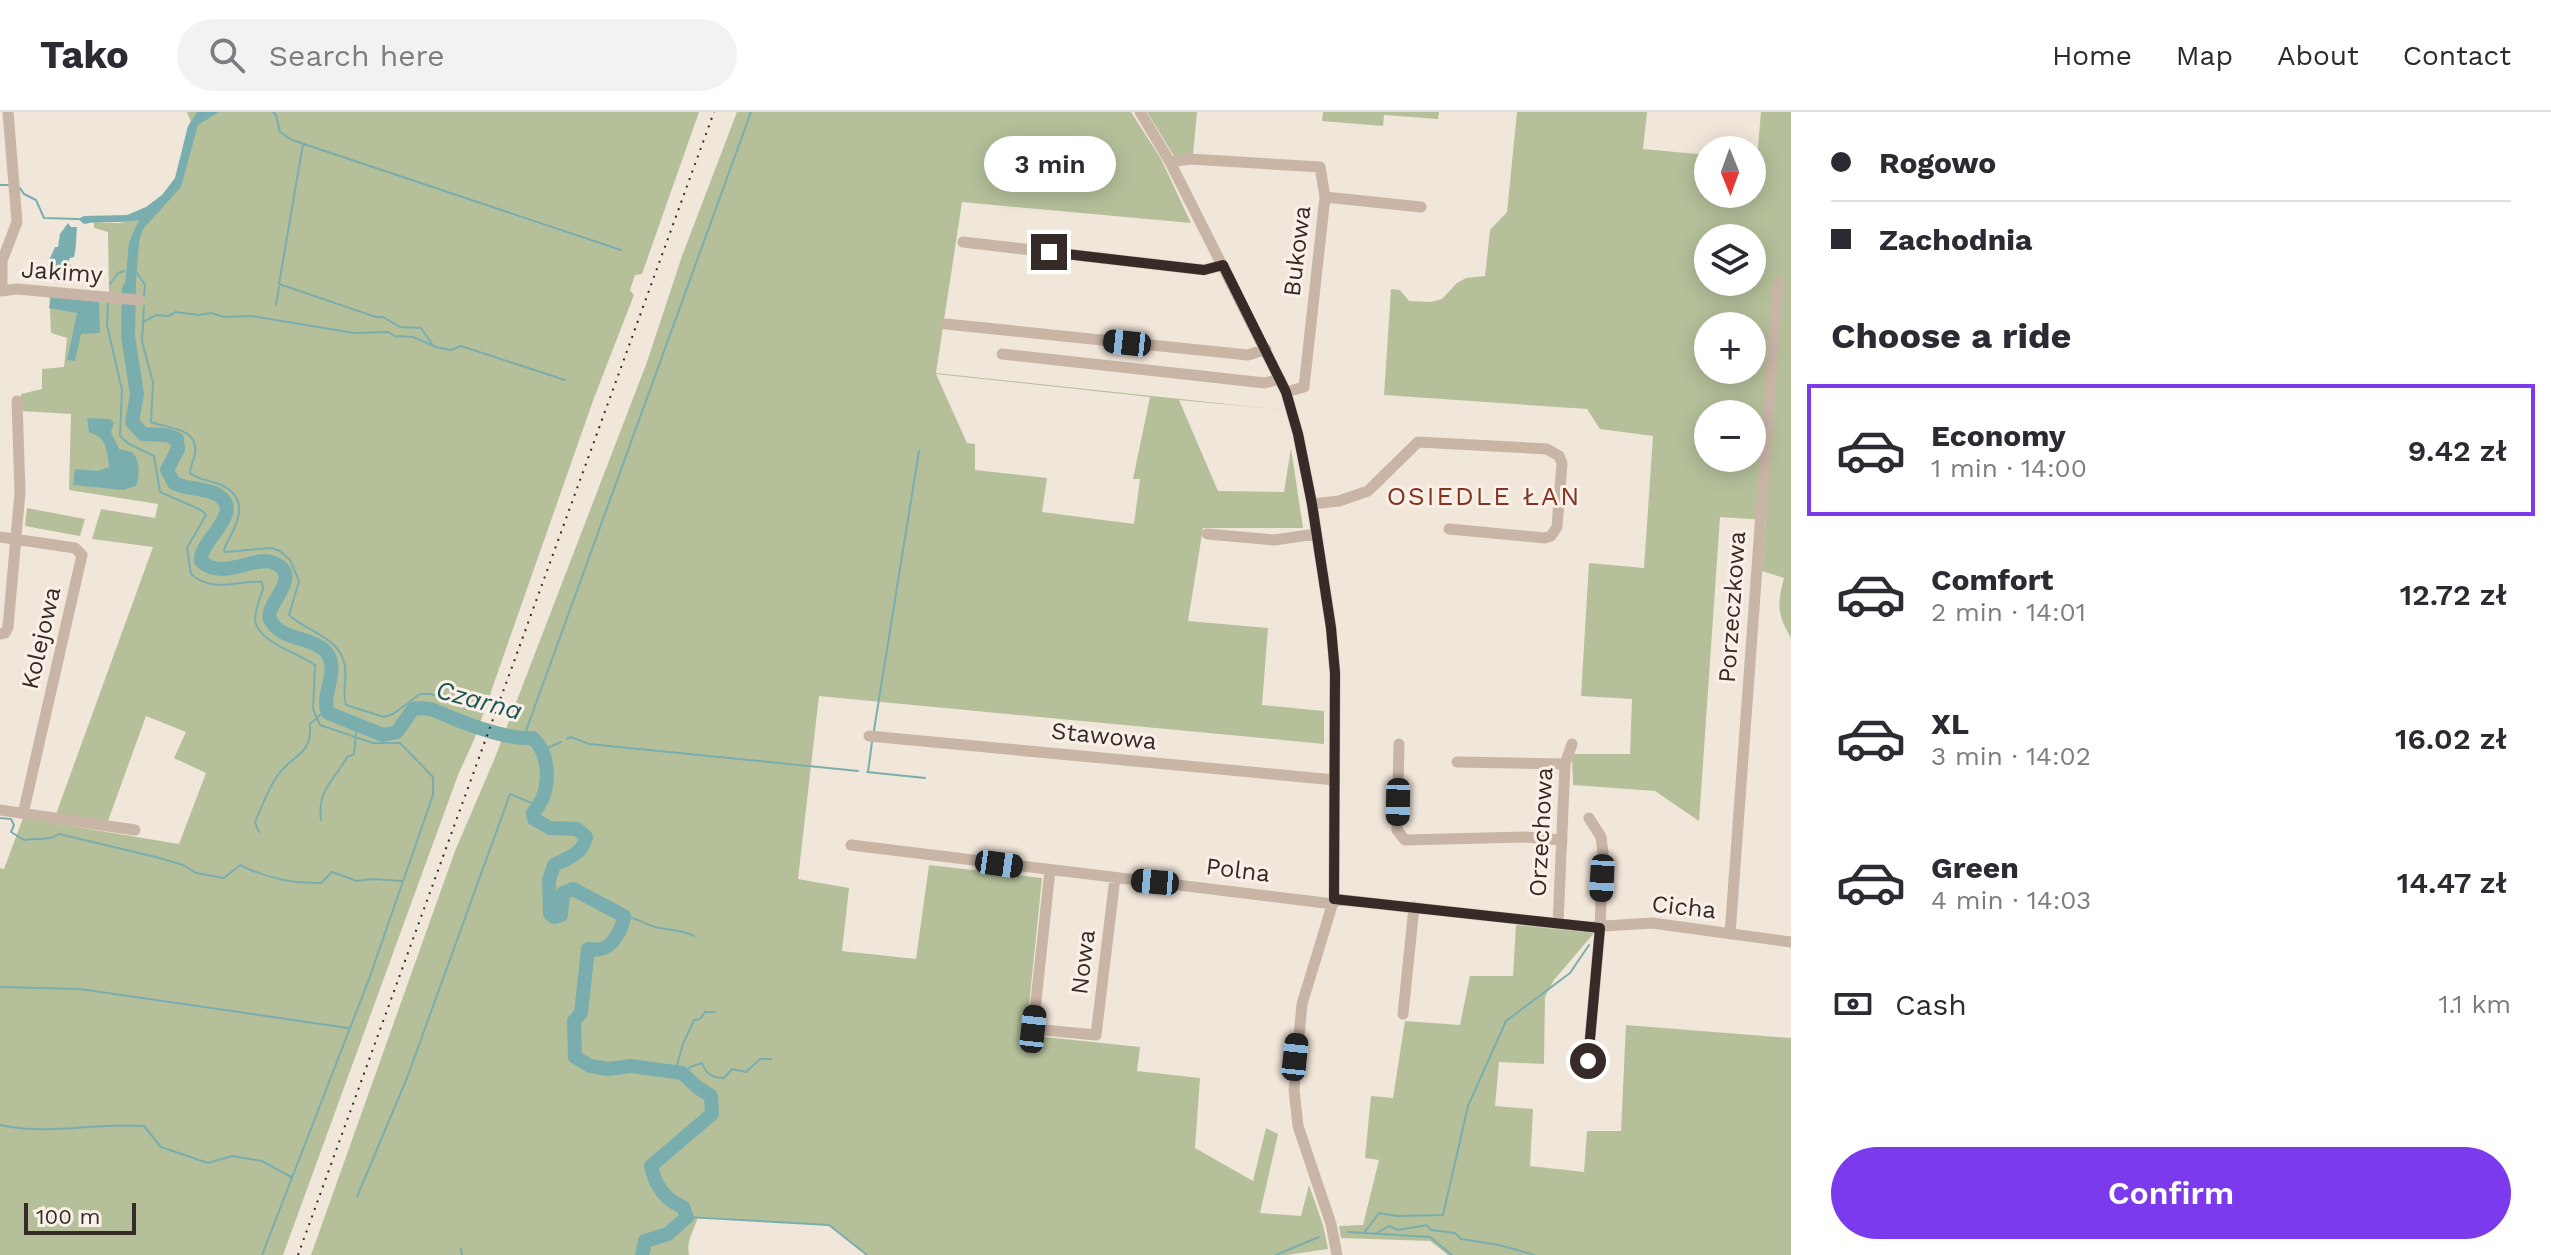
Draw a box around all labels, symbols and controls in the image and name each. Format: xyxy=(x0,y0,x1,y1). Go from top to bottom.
search box xyxy=(177,19,737,91)
text: Tako xyxy=(40,33,129,77)
icon: search xyxy=(205,33,249,77)
text: Search here xyxy=(269,38,445,73)
text: Home xyxy=(2052,39,2132,72)
text: Map xyxy=(2176,39,2233,72)
text: About xyxy=(2277,39,2359,72)
text: Contact xyxy=(2403,39,2511,72)
callout: 3 min xyxy=(983,136,1115,192)
north arrow xyxy=(1694,136,1766,208)
map controls xyxy=(1694,136,1766,472)
text: Rogowo xyxy=(1879,145,1996,180)
text: 3 min xyxy=(1014,149,1086,179)
street label: Bukowa xyxy=(1278,204,1316,298)
text: Zachodnia xyxy=(1879,222,2032,257)
button: layers xyxy=(1694,224,1766,296)
route end xyxy=(1031,234,1067,270)
street label: Jakimy xyxy=(20,255,104,289)
button: + xyxy=(1694,312,1766,384)
text: Choose a ride xyxy=(1831,315,2071,357)
car xyxy=(1102,329,1152,357)
button: − xyxy=(1694,400,1766,472)
icon: car xyxy=(1835,414,1907,486)
text: Economy xyxy=(1931,418,2066,453)
text: 9.42 zł xyxy=(2408,433,2507,468)
text: 1 min · 14:00 xyxy=(1931,453,2087,483)
district label: OSIEDLE ŁAN xyxy=(1387,481,1581,511)
street label: Porzeczkowa xyxy=(1713,530,1751,684)
icon: car xyxy=(1835,558,1907,630)
text: Comfort xyxy=(1931,562,2053,597)
text: 12.72 zł xyxy=(2400,577,2507,612)
street label: Kolejowa xyxy=(16,584,66,692)
text: 2 min · 14:01 xyxy=(1931,597,2086,627)
water label: Czarna xyxy=(433,674,525,726)
icon: car xyxy=(1835,702,1907,774)
text: XL xyxy=(1931,706,1969,741)
street label: Stawowa xyxy=(1050,717,1158,755)
text: 16.02 zł xyxy=(2395,721,2507,756)
text: 3 min · 14:02 xyxy=(1931,741,2091,771)
street label: Orzechowa xyxy=(1524,766,1558,898)
car xyxy=(1386,778,1410,826)
icon: car xyxy=(1835,846,1907,918)
car xyxy=(974,849,1024,879)
text: Green xyxy=(1931,850,2019,885)
street label: Polna xyxy=(1204,852,1272,888)
car xyxy=(1589,853,1615,903)
text: 14.47 zł xyxy=(2397,865,2507,900)
car xyxy=(1130,868,1180,896)
text: 4 min · 14:03 xyxy=(1931,885,2091,915)
street label: Cicha xyxy=(1650,890,1718,924)
street label: Nowa xyxy=(1065,928,1101,996)
icon: cash xyxy=(1831,982,1875,1026)
text: Cash xyxy=(1895,987,1967,1022)
text: 1.1 km xyxy=(2438,989,2511,1019)
car xyxy=(1019,1004,1047,1054)
car xyxy=(1281,1032,1309,1082)
route start xyxy=(1570,1043,1606,1079)
button: Confirm xyxy=(1831,1147,2511,1239)
scale bar xyxy=(24,1199,136,1235)
text: 100 m xyxy=(36,1204,100,1229)

